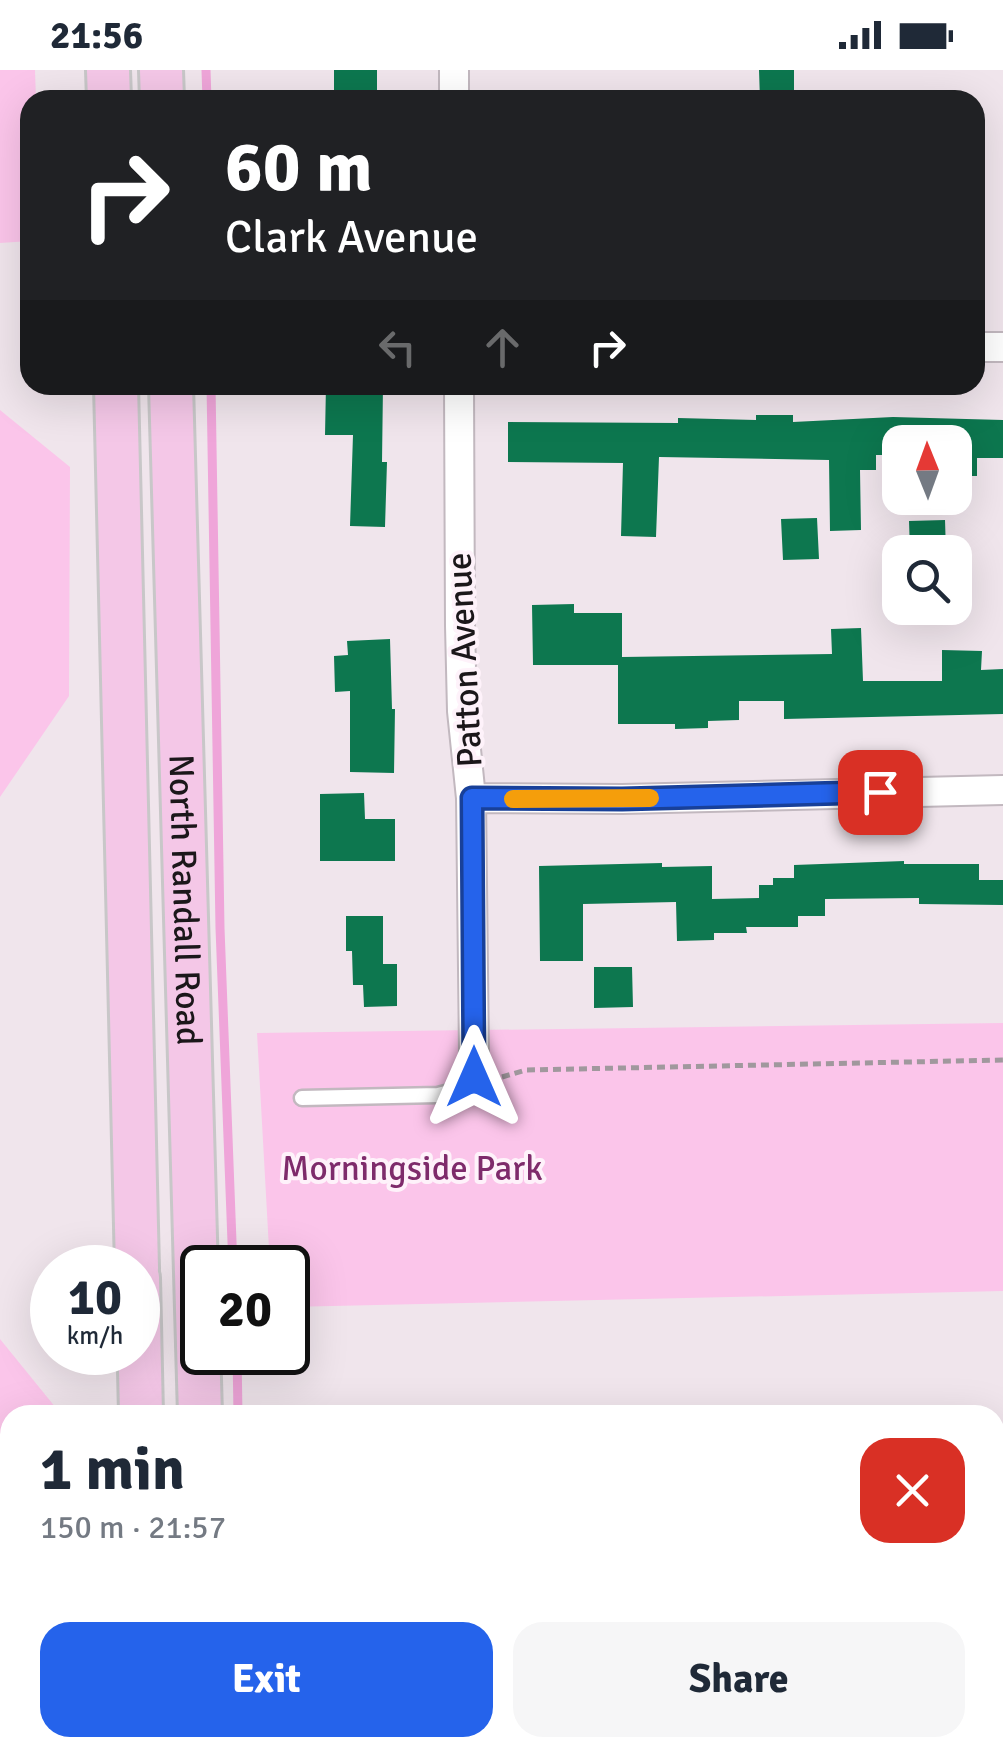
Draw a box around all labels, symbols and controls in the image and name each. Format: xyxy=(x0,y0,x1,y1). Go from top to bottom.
text: 21:56 xyxy=(50,12,143,59)
text: 60 m xyxy=(225,124,373,210)
icon: right xyxy=(60,130,190,260)
text: Clark Avenue xyxy=(225,210,478,265)
icon: left xyxy=(370,320,425,375)
icon: ahead xyxy=(475,320,530,375)
icon: right xyxy=(580,320,635,375)
north arrow xyxy=(882,425,972,515)
map controls xyxy=(882,425,972,625)
button: search xyxy=(882,535,972,625)
street label: Patton Avenue xyxy=(437,551,492,769)
pin xyxy=(838,750,923,835)
street label: North Randall Road xyxy=(159,754,211,1046)
icon: arrive xyxy=(853,765,908,820)
position arrow xyxy=(422,1025,526,1129)
park label: Morningside Park xyxy=(281,1147,543,1190)
speed limit sign: 20 xyxy=(180,1245,310,1375)
text: 10 xyxy=(68,1267,122,1329)
text: km/h xyxy=(67,1320,123,1351)
text: 1 min xyxy=(40,1433,185,1507)
button: close xyxy=(860,1438,965,1543)
text: 150 m · 21:57 xyxy=(40,1508,226,1547)
button: Exit xyxy=(40,1622,493,1737)
button: Share xyxy=(513,1622,965,1737)

